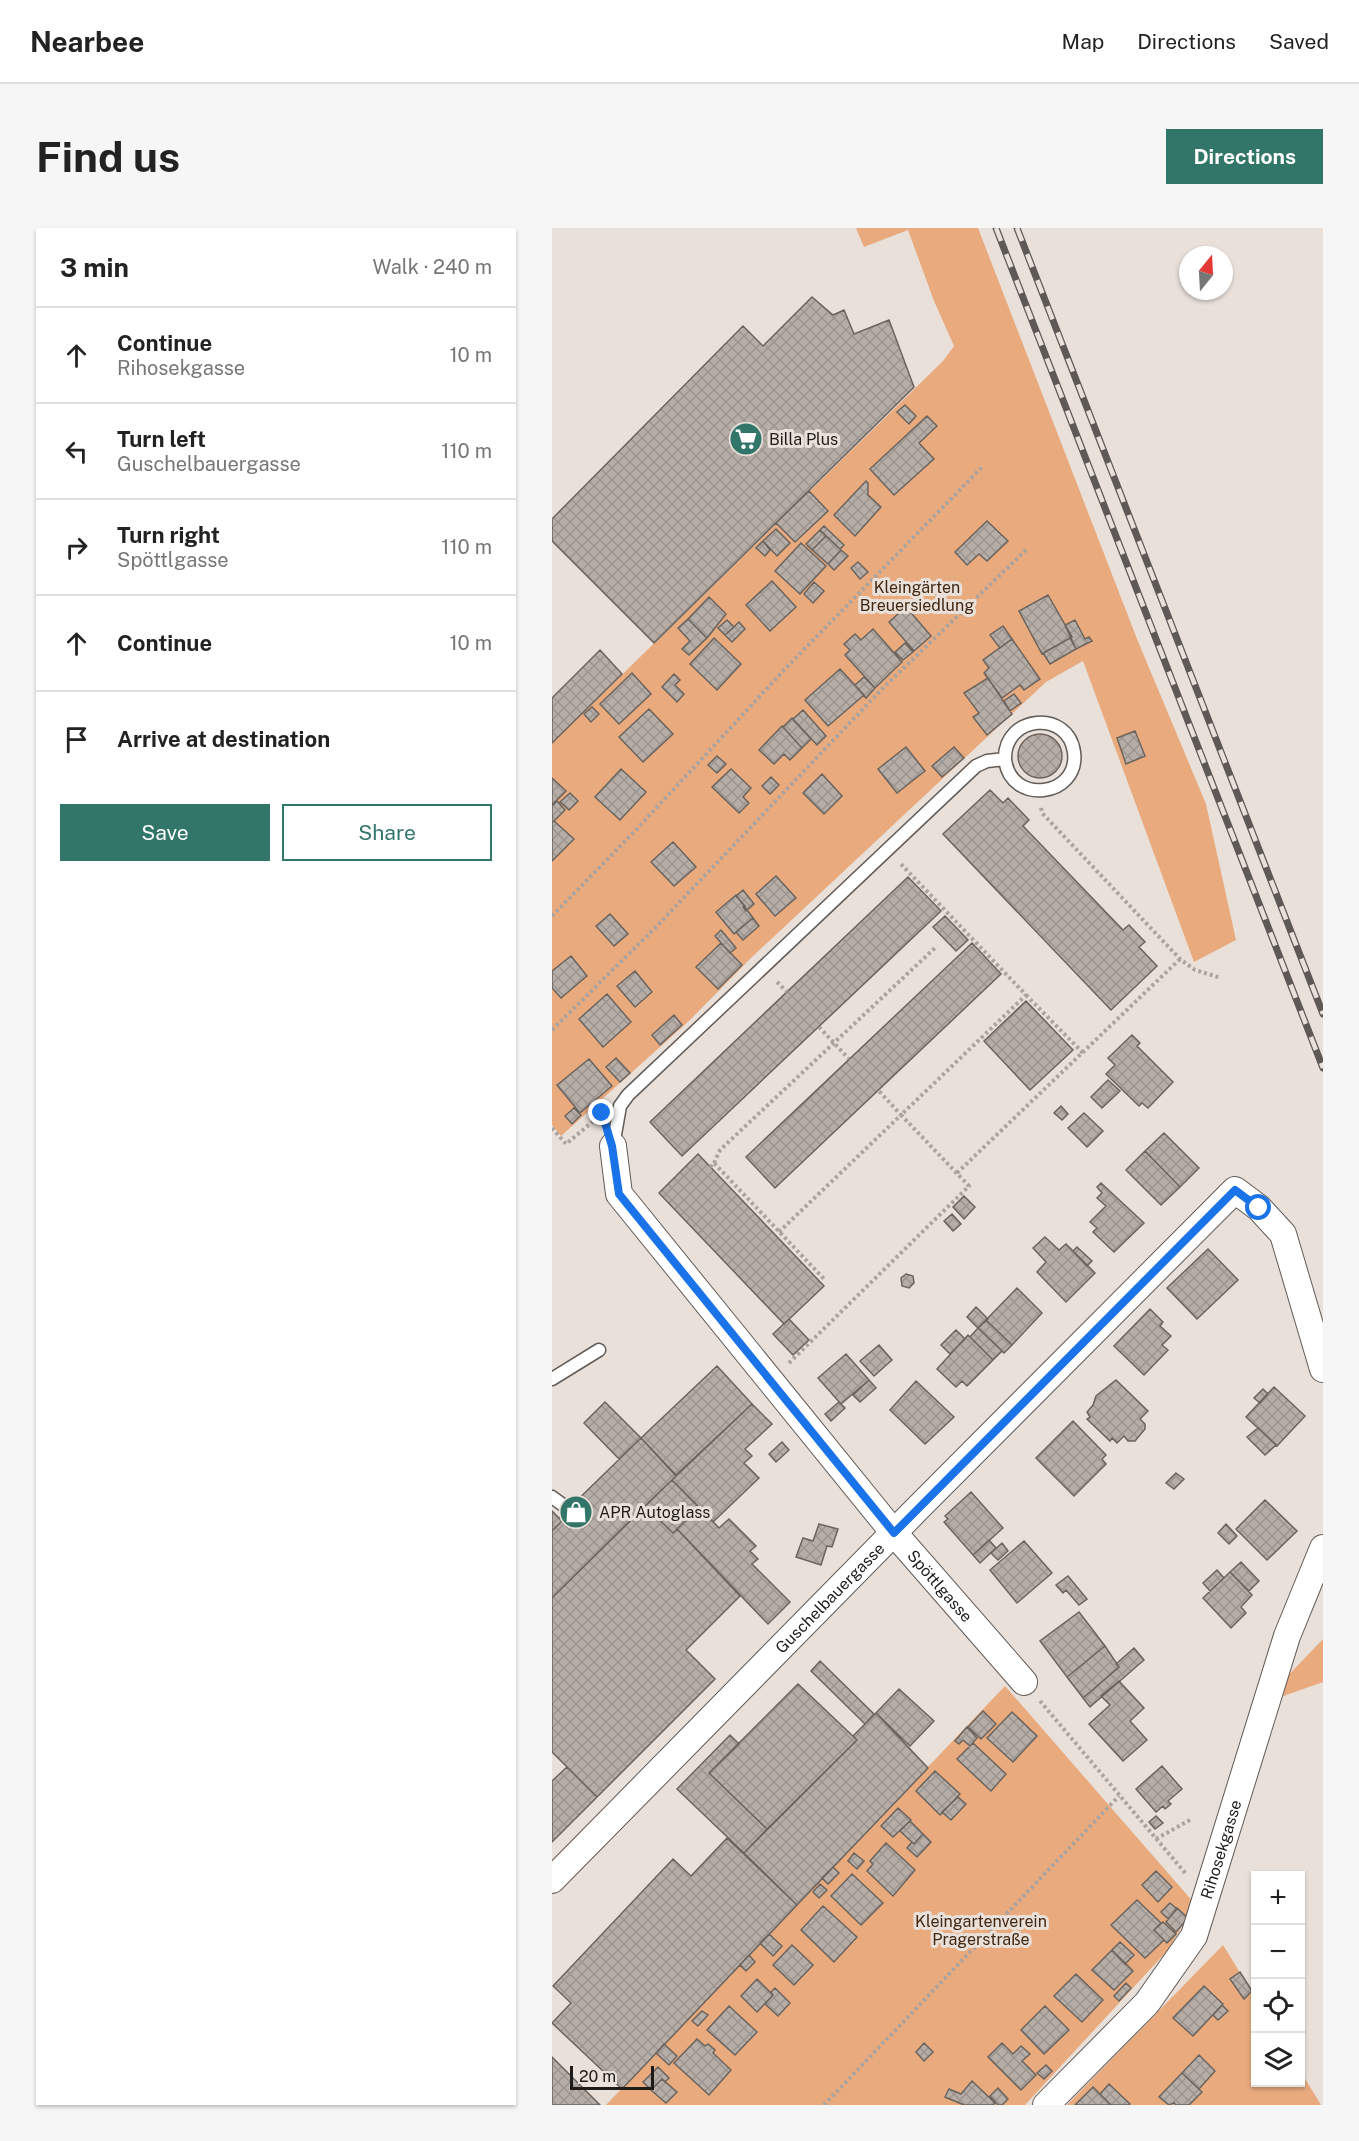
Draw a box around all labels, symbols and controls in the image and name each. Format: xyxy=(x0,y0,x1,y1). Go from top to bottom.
text: Nearbee xyxy=(30,25,144,58)
text: Map xyxy=(1062,29,1104,54)
text: Directions xyxy=(1137,29,1236,54)
text: Saved xyxy=(1269,29,1329,54)
button: Directions xyxy=(1166,129,1323,184)
text: Find us xyxy=(36,132,180,181)
north arrow xyxy=(1179,246,1233,300)
text: 3 min xyxy=(60,252,129,283)
text: Walk · 240 m xyxy=(372,255,492,279)
text: Continue xyxy=(117,330,212,356)
icon: ahead xyxy=(60,339,93,372)
text: 10 m xyxy=(449,343,492,367)
text: Rihosekgasse xyxy=(117,356,245,380)
supermarket icon: Billa Plus xyxy=(728,421,764,457)
text: Turn left xyxy=(117,426,206,452)
place label: Billa Plus xyxy=(769,430,838,449)
icon: left xyxy=(60,435,93,468)
text: 110 m xyxy=(441,439,492,463)
text: Guschelbauergasse xyxy=(117,452,301,476)
text: Turn right xyxy=(117,522,220,548)
icon: right xyxy=(60,531,93,564)
text: 110 m xyxy=(441,535,492,559)
text: Spöttlgasse xyxy=(117,548,229,572)
park label: Kleingärten Breuersiedlung xyxy=(860,578,974,615)
icon: ahead xyxy=(60,627,93,660)
text: Continue xyxy=(117,630,212,656)
text: 10 m xyxy=(449,631,492,655)
icon: arrive xyxy=(60,723,93,756)
text: Arrive at destination xyxy=(117,726,330,752)
button: Save xyxy=(60,804,270,861)
button: Share xyxy=(282,804,492,861)
route end xyxy=(588,1099,614,1125)
route start xyxy=(1245,1194,1271,1220)
shop icon: APR Autoglass xyxy=(558,1494,594,1530)
place label: APR Autoglass xyxy=(599,1503,710,1522)
street label: Guschelbauergasse xyxy=(772,1539,888,1657)
street label: Spöttlgasse xyxy=(903,1546,976,1626)
street label: Rihosekgasse xyxy=(1197,1798,1246,1901)
map controls xyxy=(1251,1871,1305,2087)
button: + xyxy=(1251,1871,1305,1925)
park label: Kleingartenverein Pragerstraße xyxy=(915,1912,1047,1949)
button: − xyxy=(1251,1925,1305,1979)
button: locate xyxy=(1251,1979,1305,2033)
button: layers xyxy=(1251,2033,1305,2087)
scale bar xyxy=(570,2063,654,2090)
text: 20 m xyxy=(579,2067,616,2086)

